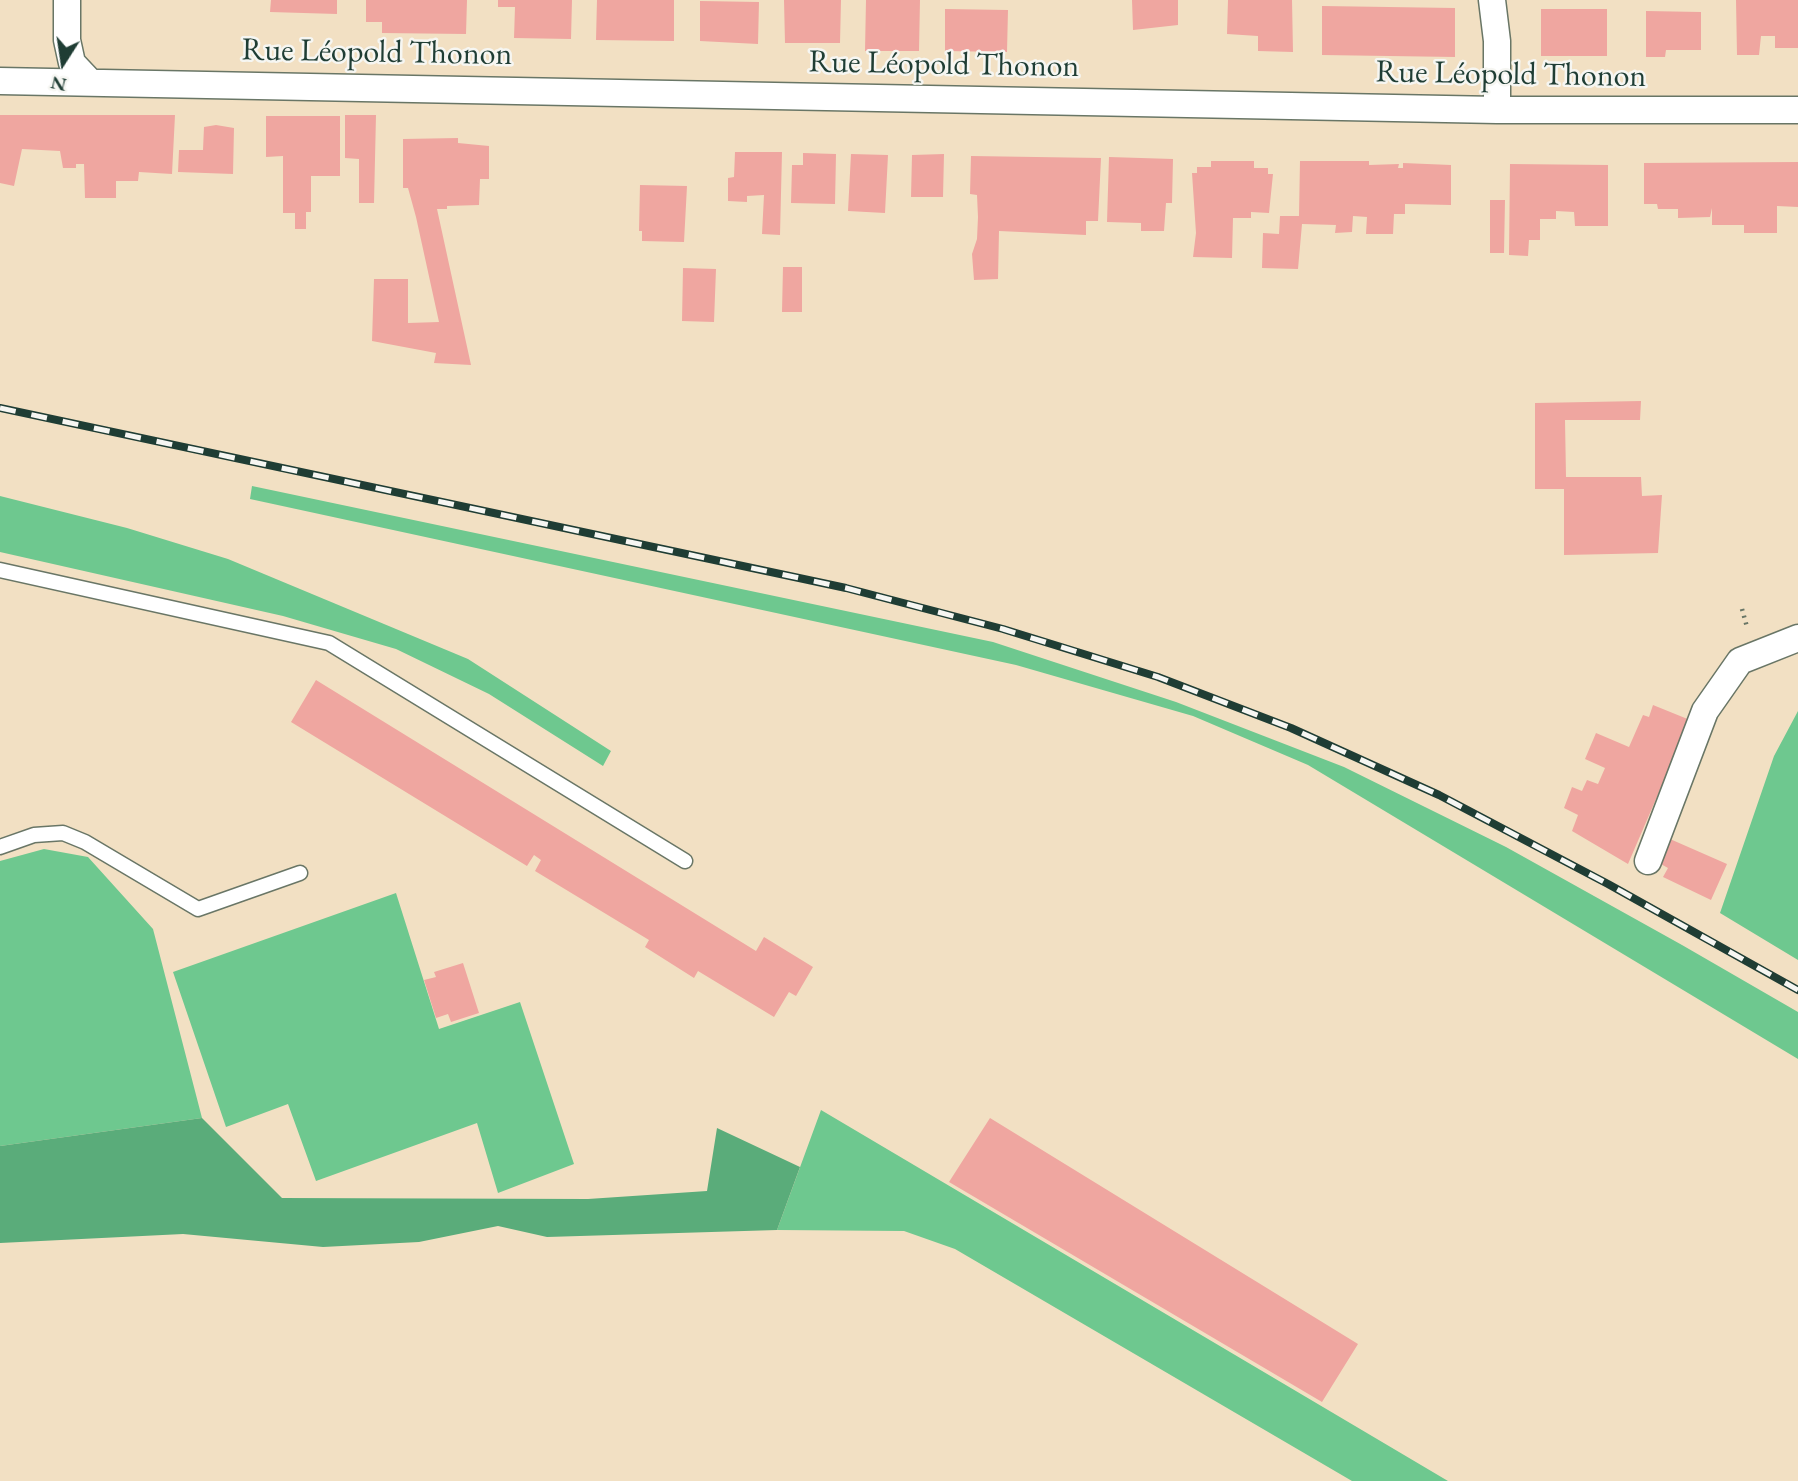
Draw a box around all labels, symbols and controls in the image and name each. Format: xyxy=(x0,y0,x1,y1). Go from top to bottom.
north arrow xyxy=(28,28,98,98)
street label: Rue Léopold Thonon xyxy=(241,31,513,75)
street label: Rue Léopold Thonon xyxy=(808,43,1080,87)
street label: Rue Léopold Thonon xyxy=(1375,53,1647,97)
text: N xyxy=(48,70,69,98)

